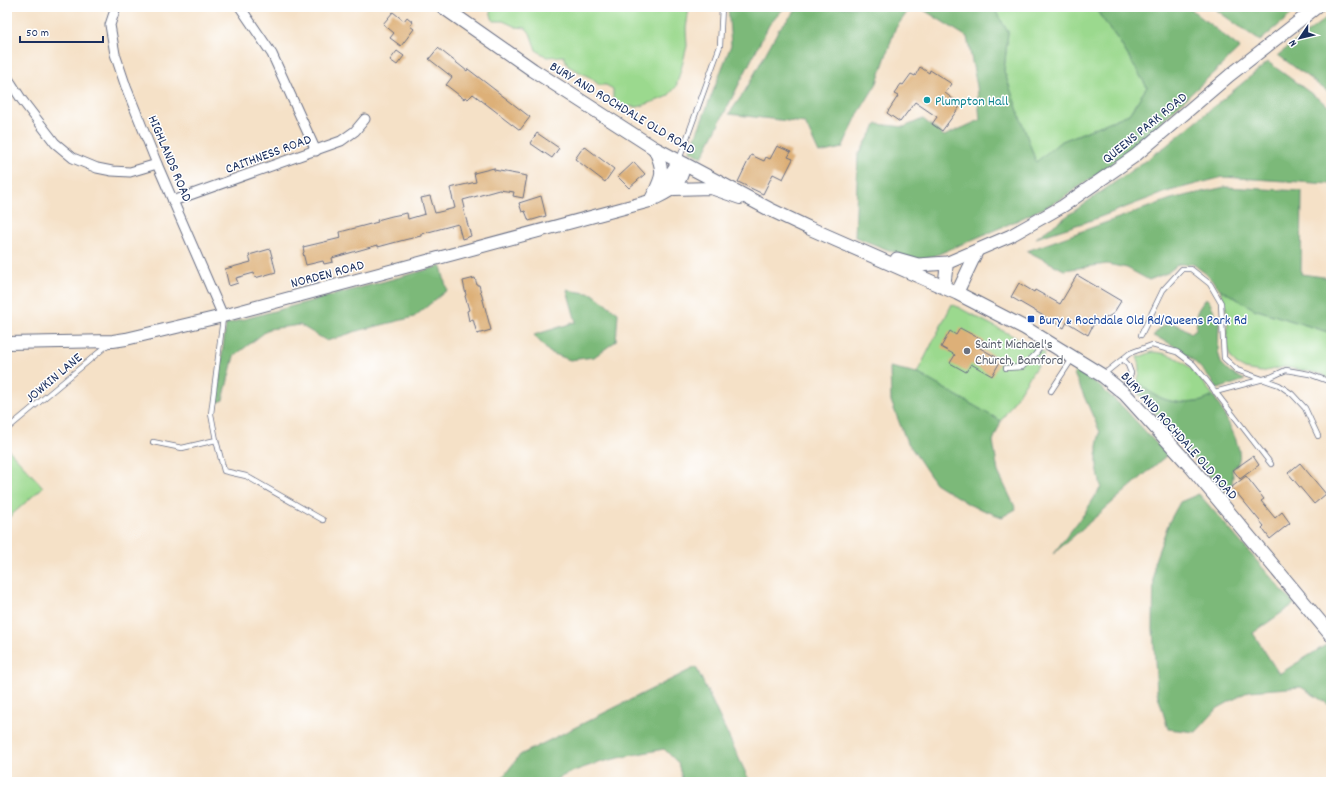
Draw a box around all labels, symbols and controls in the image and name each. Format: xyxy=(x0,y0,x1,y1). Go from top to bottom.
scale bar xyxy=(20,18,103,44)
north arrow xyxy=(1280,18,1320,58)
text: 50 m xyxy=(26,25,49,42)
text: N xyxy=(1285,35,1302,49)
street label: BURY AND ROCHDALE OLD ROAD xyxy=(545,57,698,160)
street label: QUEENS PARK ROAD xyxy=(1098,88,1192,169)
place label: Plumpton Hall xyxy=(935,92,1009,112)
marker: Plumpton Hall xyxy=(922,95,932,105)
street label: HIGHLANDS ROAD xyxy=(142,112,196,205)
street label: CAITHNESS ROAD xyxy=(223,130,314,180)
street label: NORDEN ROAD xyxy=(289,256,366,294)
place label: Bury & Rochdale Old Rd/Queens Park Rd xyxy=(1039,311,1247,331)
marker: Bury & Rochdale Old Rd/Queens Park Rd xyxy=(1026,314,1036,324)
place label: Saint Michael's Church, Bamford xyxy=(975,335,1063,371)
marker: Saint Michael's Church, Bamford xyxy=(962,346,972,356)
street label: JOWKIN LANE xyxy=(22,348,88,408)
street label: BURY AND ROCHDALE OLD ROAD xyxy=(1115,368,1242,505)

